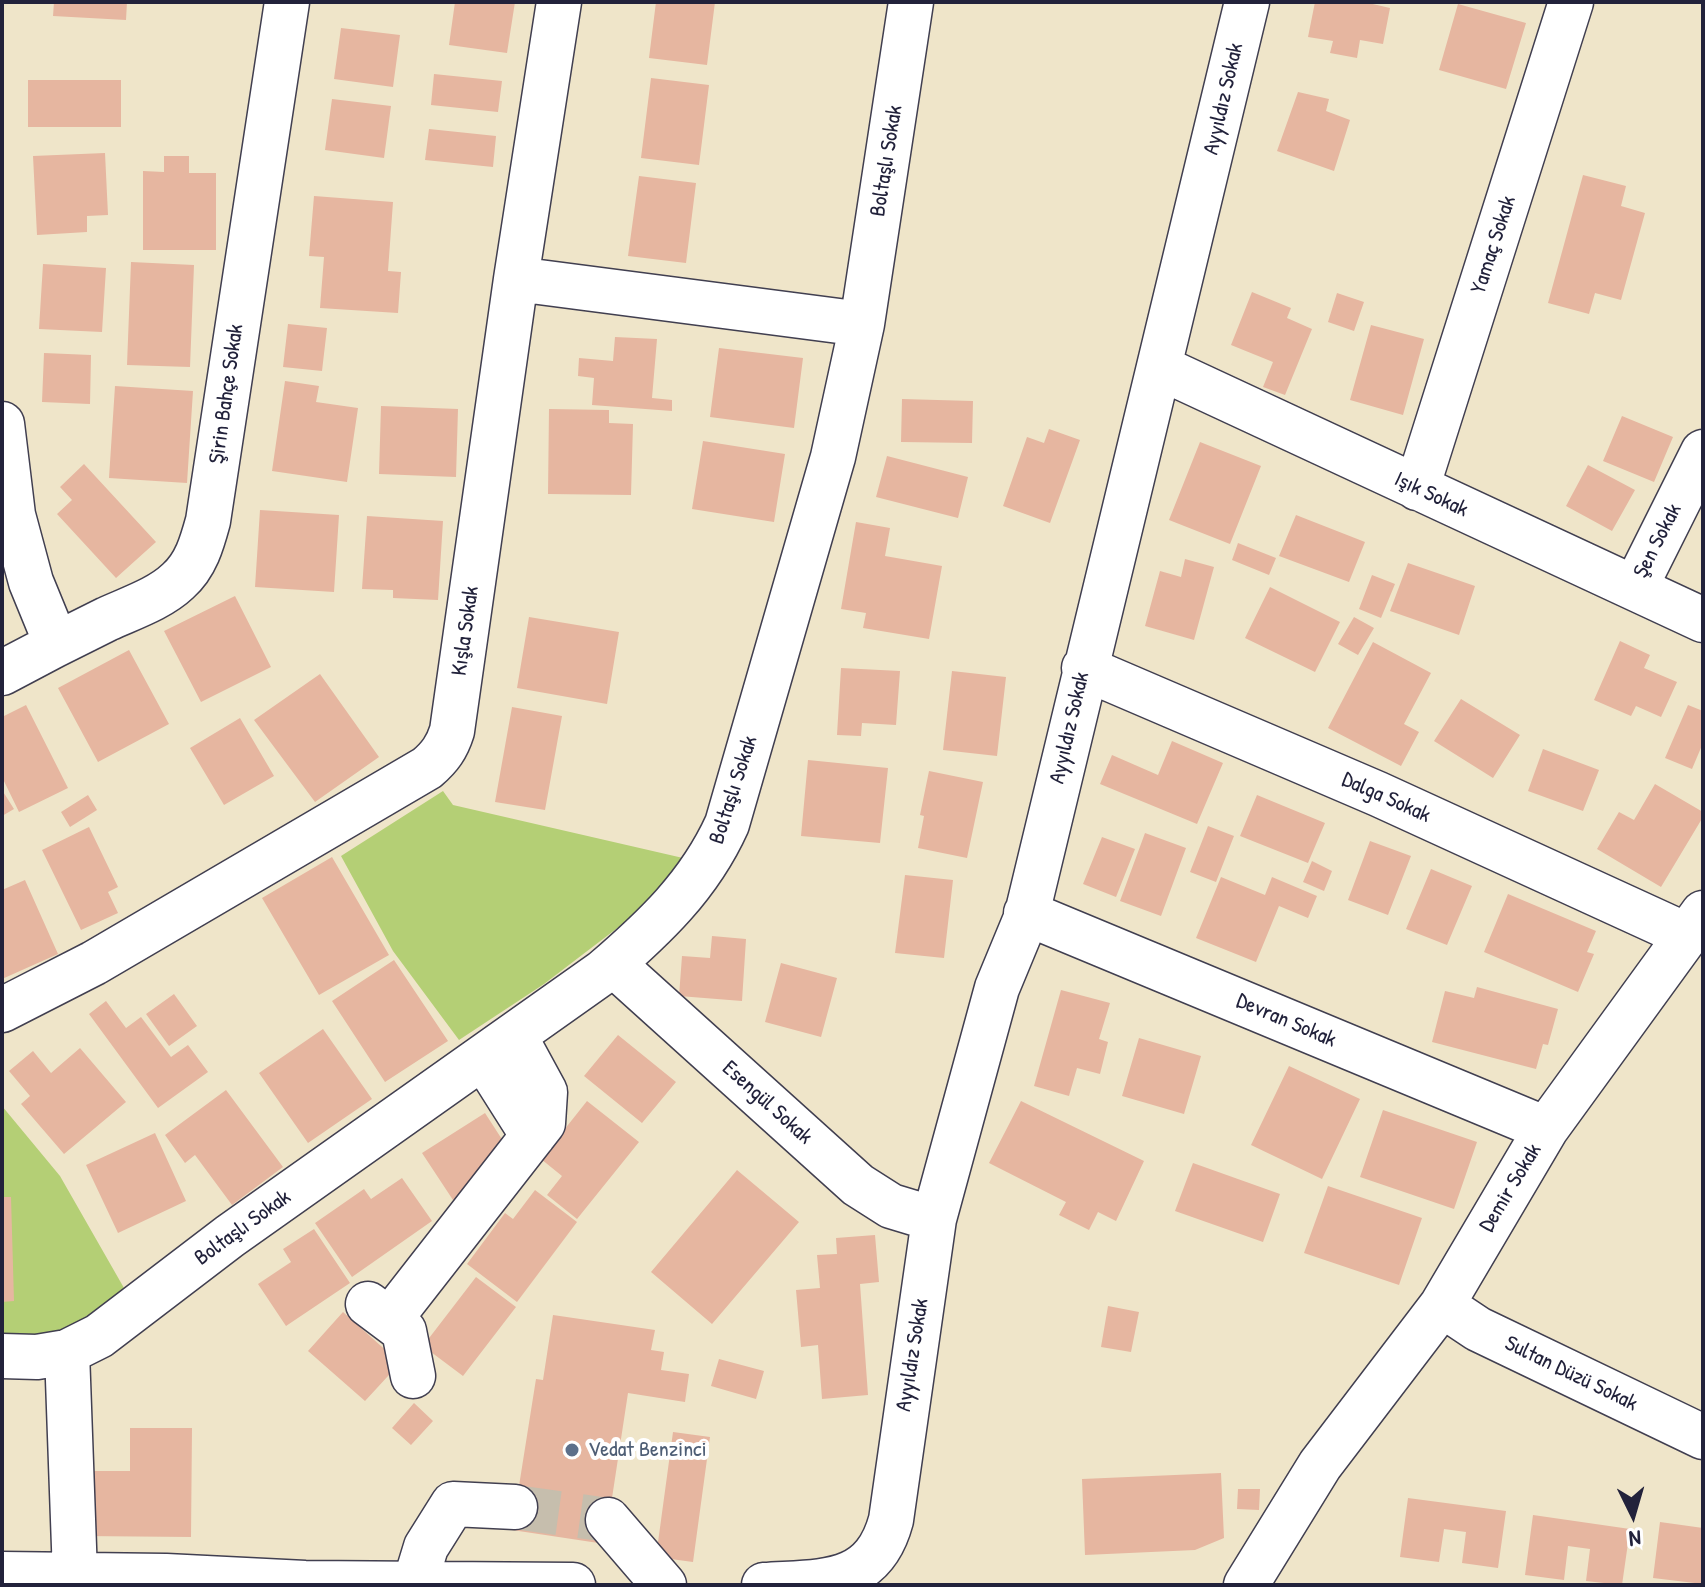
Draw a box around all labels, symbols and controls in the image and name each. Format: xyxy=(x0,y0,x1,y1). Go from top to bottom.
street label: Ayyıldız Sokak xyxy=(1198,41,1250,157)
street label: Boltaşlı Sokak xyxy=(865,104,909,218)
street label: Yamaç Sokak xyxy=(1466,193,1522,297)
street label: Şirin Bahçe Sokak xyxy=(204,323,250,465)
street label: Işık Sokak xyxy=(1390,466,1472,524)
street label: Şen Sokak xyxy=(1628,499,1688,583)
street label: Kışla Sokak xyxy=(447,584,485,678)
street label: Ayyıldız Sokak xyxy=(1044,670,1096,786)
street label: Boltaşlı Sokak xyxy=(704,733,764,847)
street label: Dalga Sokak xyxy=(1338,767,1434,829)
street label: Devran Sokak xyxy=(1232,988,1340,1054)
street label: Esengül Sokak xyxy=(716,1056,818,1150)
street label: Demir Sokak xyxy=(1474,1139,1548,1237)
street label: Boltaşlı Sokak xyxy=(190,1184,296,1272)
street label: Ayyıldız Sokak xyxy=(891,1297,935,1413)
street label: Sultan Düzü Sokak xyxy=(1500,1331,1642,1417)
place label: Vedat Benzinci xyxy=(588,1437,707,1463)
marker: Vedat Benzinci xyxy=(563,1441,581,1459)
north arrow xyxy=(1593,1475,1673,1555)
text: N xyxy=(1628,1523,1642,1554)

